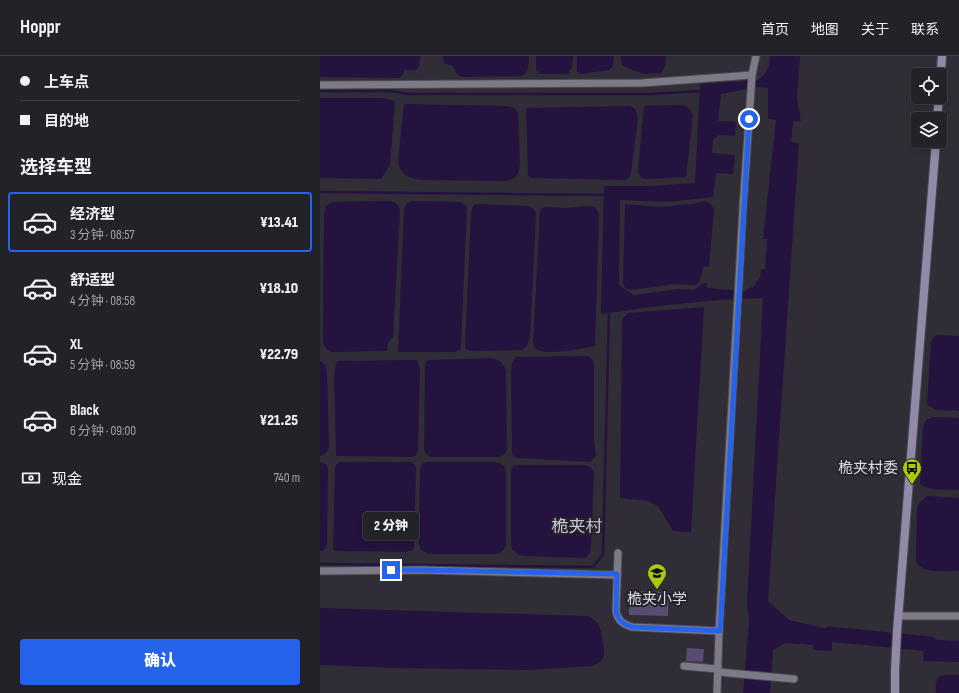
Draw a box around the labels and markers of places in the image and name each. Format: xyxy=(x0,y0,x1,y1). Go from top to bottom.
bus stop icon: 桅夹村委 xyxy=(901,457,923,485)
place label: 桅夹村委 xyxy=(838,459,898,478)
school or university icon: 桅夹小学 xyxy=(646,562,668,590)
place label: 桅夹小学 xyxy=(627,590,687,609)

